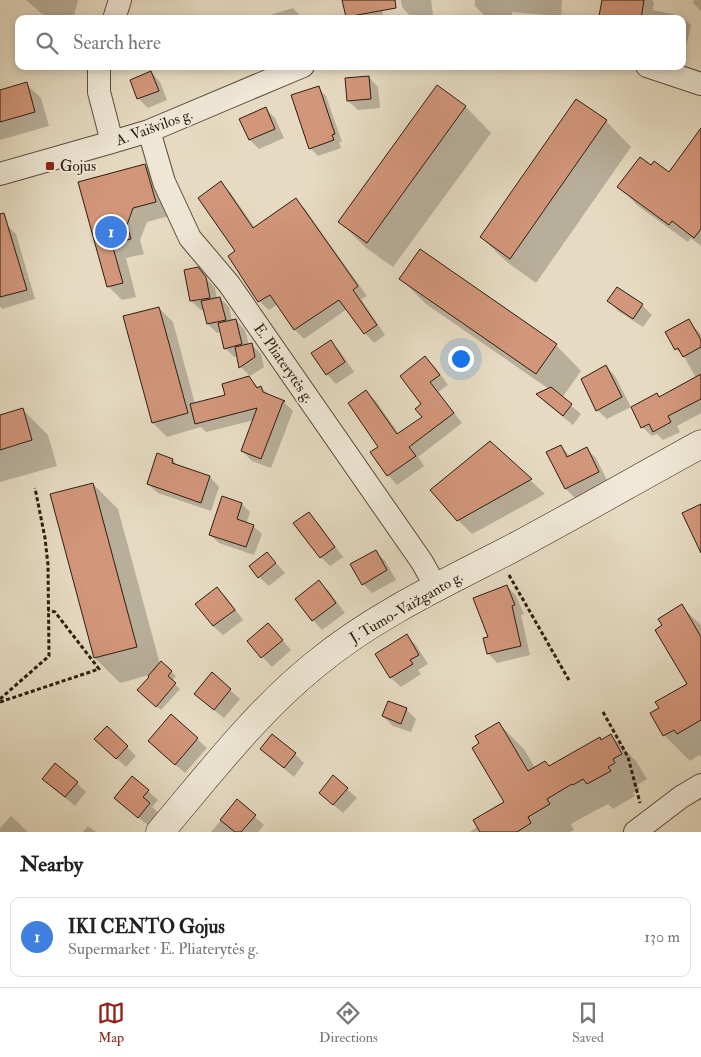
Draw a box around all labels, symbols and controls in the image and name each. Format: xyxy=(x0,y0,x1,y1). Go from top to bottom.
search box xyxy=(15,15,686,70)
icon: search xyxy=(33,29,61,57)
text: Search here xyxy=(73,31,161,55)
street label: A. Vaišvilos g. xyxy=(112,105,195,150)
place label: Gojus xyxy=(60,157,96,176)
marker: Gojus xyxy=(44,160,56,172)
pin: 1 xyxy=(95,213,127,251)
street label: E. Pliaterytės g. xyxy=(249,320,318,407)
your location xyxy=(448,346,474,372)
street label: J. Tumo-Vaižganto g. xyxy=(345,567,467,649)
text: Nearby xyxy=(20,851,83,878)
text: IKI CENTO Gojus xyxy=(68,915,225,939)
text: 1 xyxy=(34,927,40,947)
text: 130 m xyxy=(644,927,680,947)
text: Supermarket · E. Pliaterytės g. xyxy=(68,939,259,959)
tab: Map xyxy=(97,999,125,1046)
tab: Directions xyxy=(319,999,378,1046)
tab: Saved xyxy=(572,999,604,1046)

